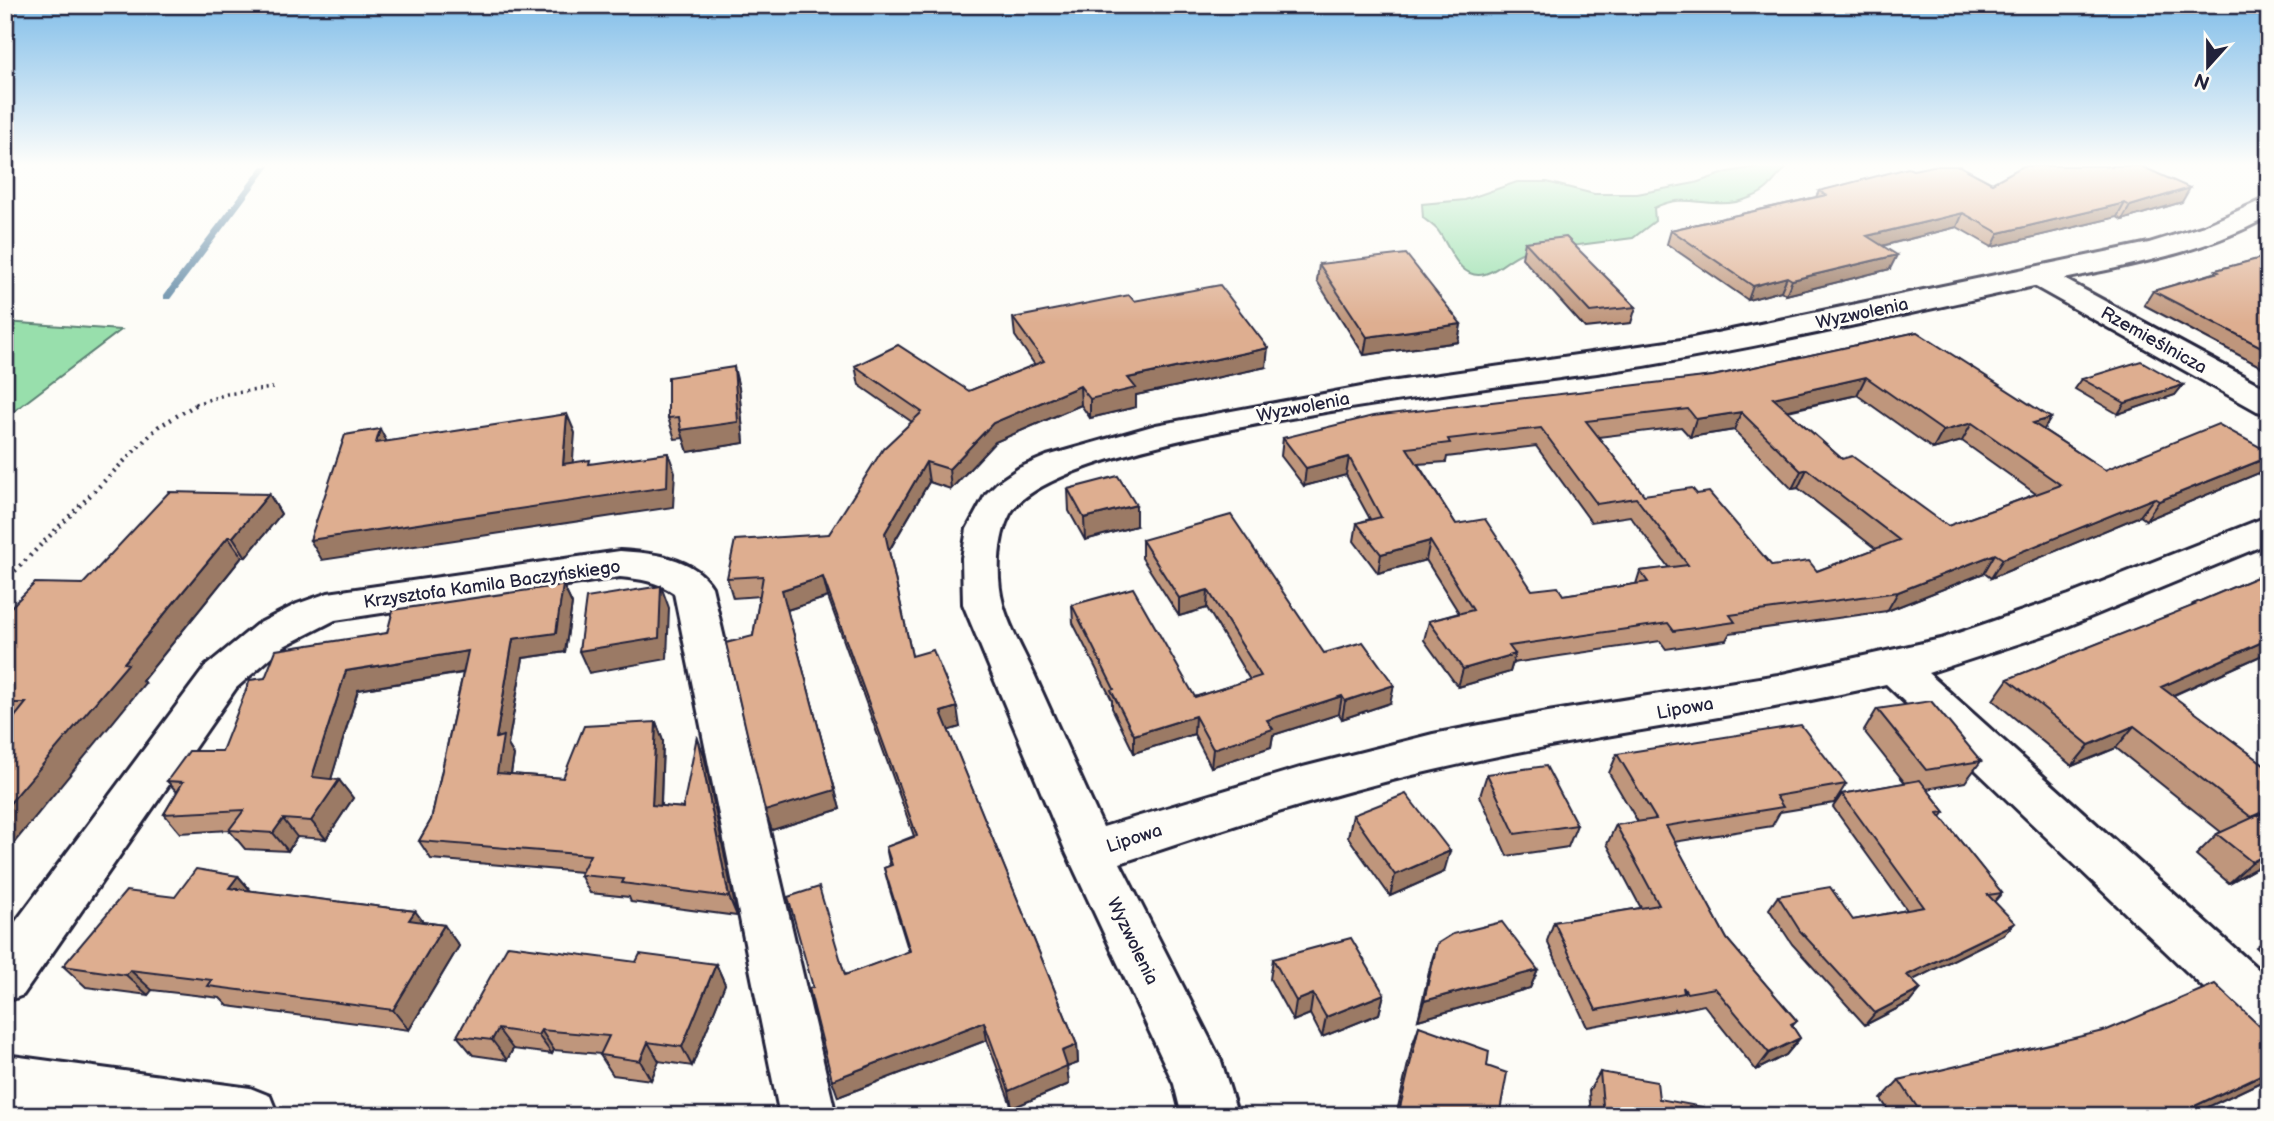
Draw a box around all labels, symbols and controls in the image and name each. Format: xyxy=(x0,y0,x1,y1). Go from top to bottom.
north arrow xyxy=(2172,32,2242,102)
text: N xyxy=(2192,67,2213,94)
street label: Wyzwolenia xyxy=(1814,293,1910,334)
street label: Rzemieślnicza xyxy=(2097,303,2211,378)
street label: Wyzwolenia xyxy=(1255,388,1351,427)
street label: Krzysztofa Kamila Baczyńskiego xyxy=(362,556,622,613)
street label: Lipowa xyxy=(1655,693,1715,724)
street label: Lipowa xyxy=(1104,820,1165,857)
street label: Wyzwolenia xyxy=(1102,894,1163,988)

